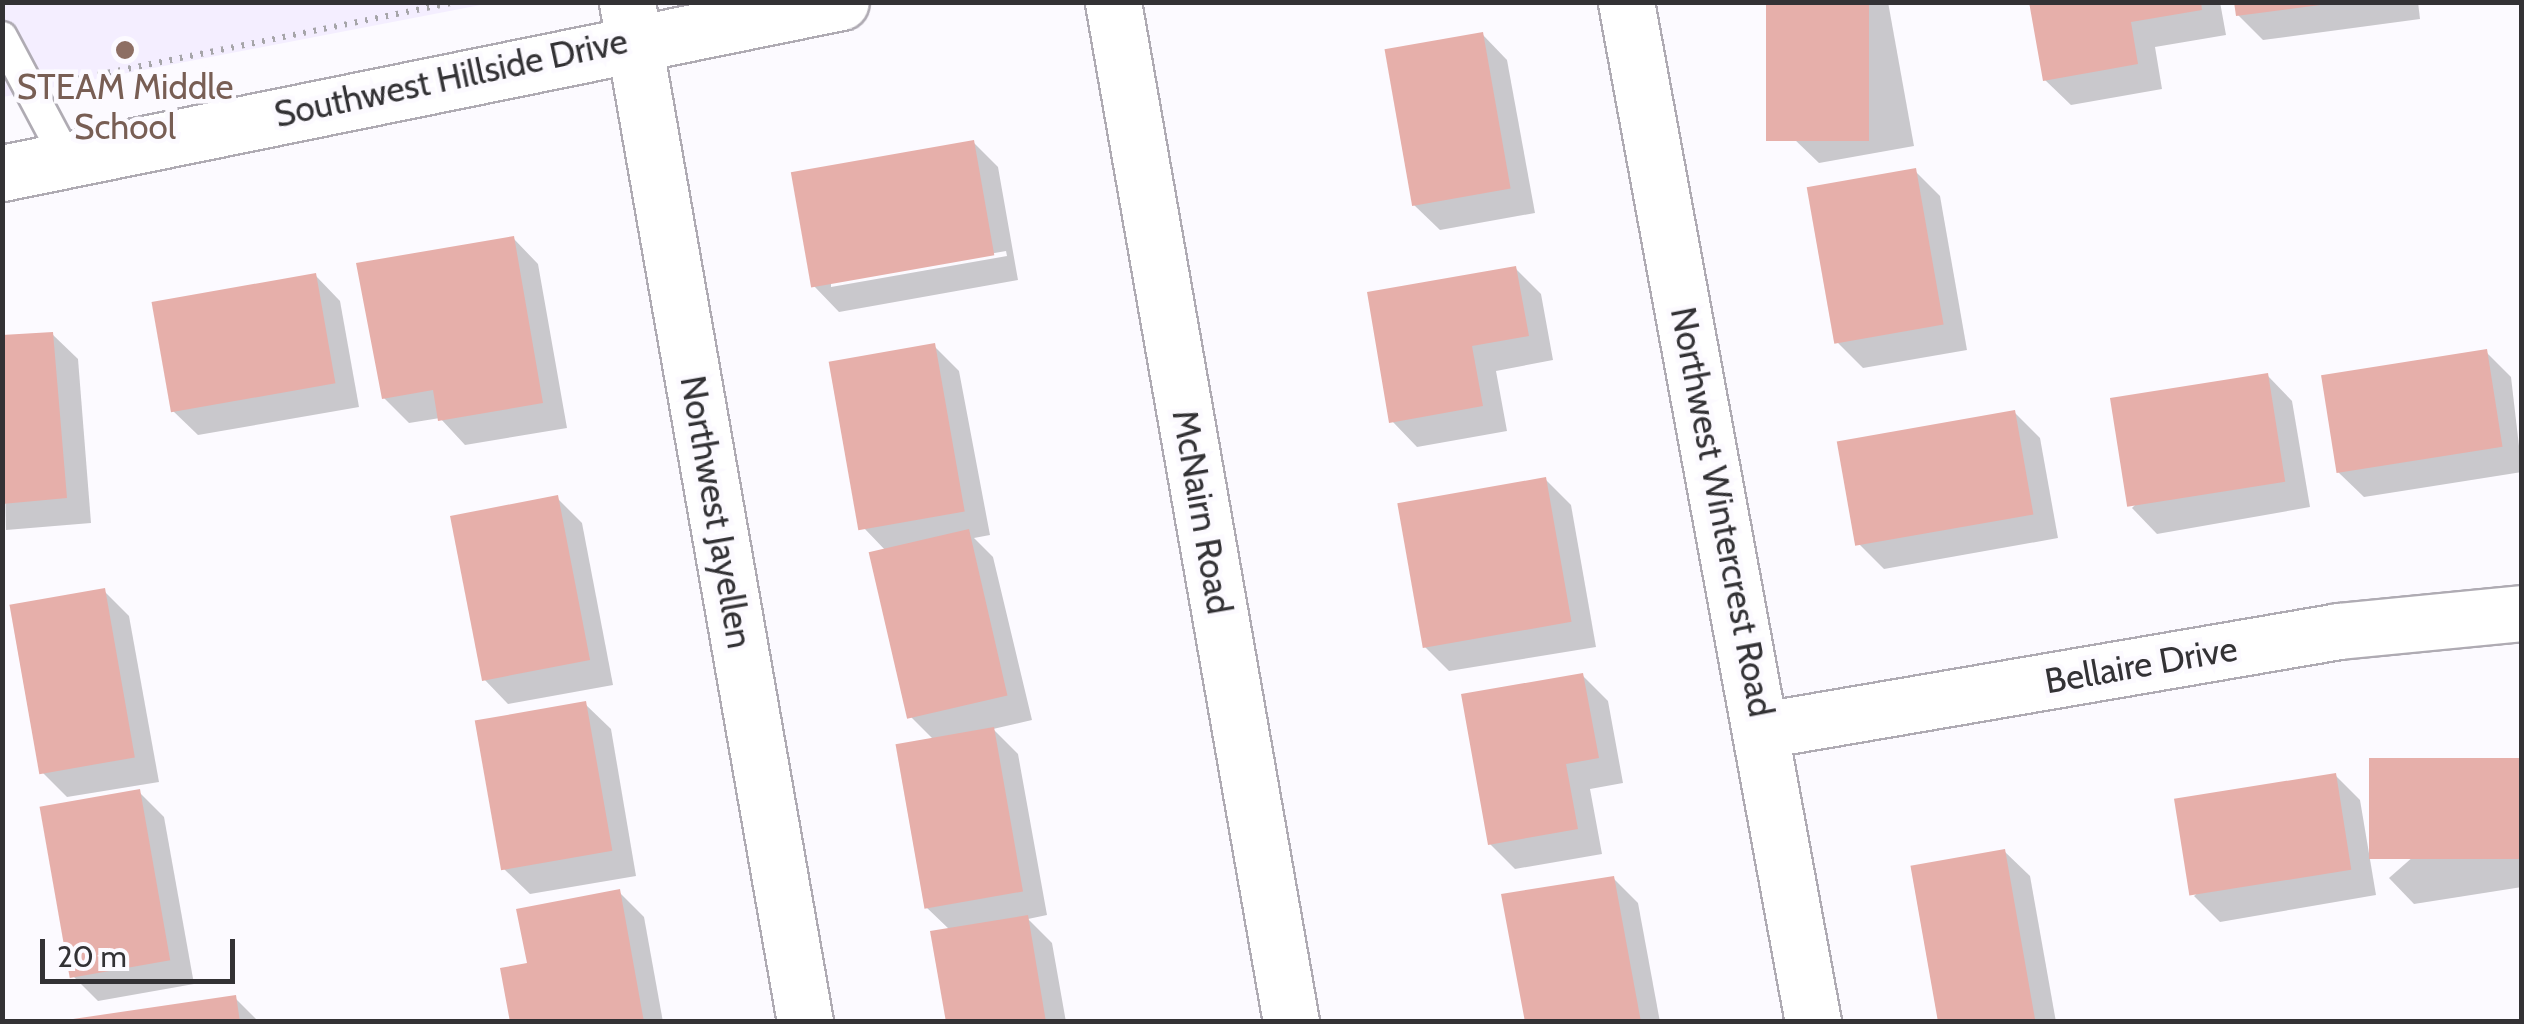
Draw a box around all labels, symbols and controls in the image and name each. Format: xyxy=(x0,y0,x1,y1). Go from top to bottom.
street label: Southwest Hillside Drive xyxy=(271,20,631,136)
marker: STEAM Middle School xyxy=(114,39,136,61)
place label: STEAM Middle School xyxy=(17,66,233,148)
street label: Northwest Wintercrest Road xyxy=(1662,304,1782,720)
street label: Northwest Jayellen xyxy=(671,372,761,652)
street label: McNairn Road xyxy=(1163,407,1241,617)
street label: Bellaire Drive xyxy=(2042,627,2240,703)
scale bar xyxy=(45,919,240,981)
text: 20 m xyxy=(57,938,127,975)

